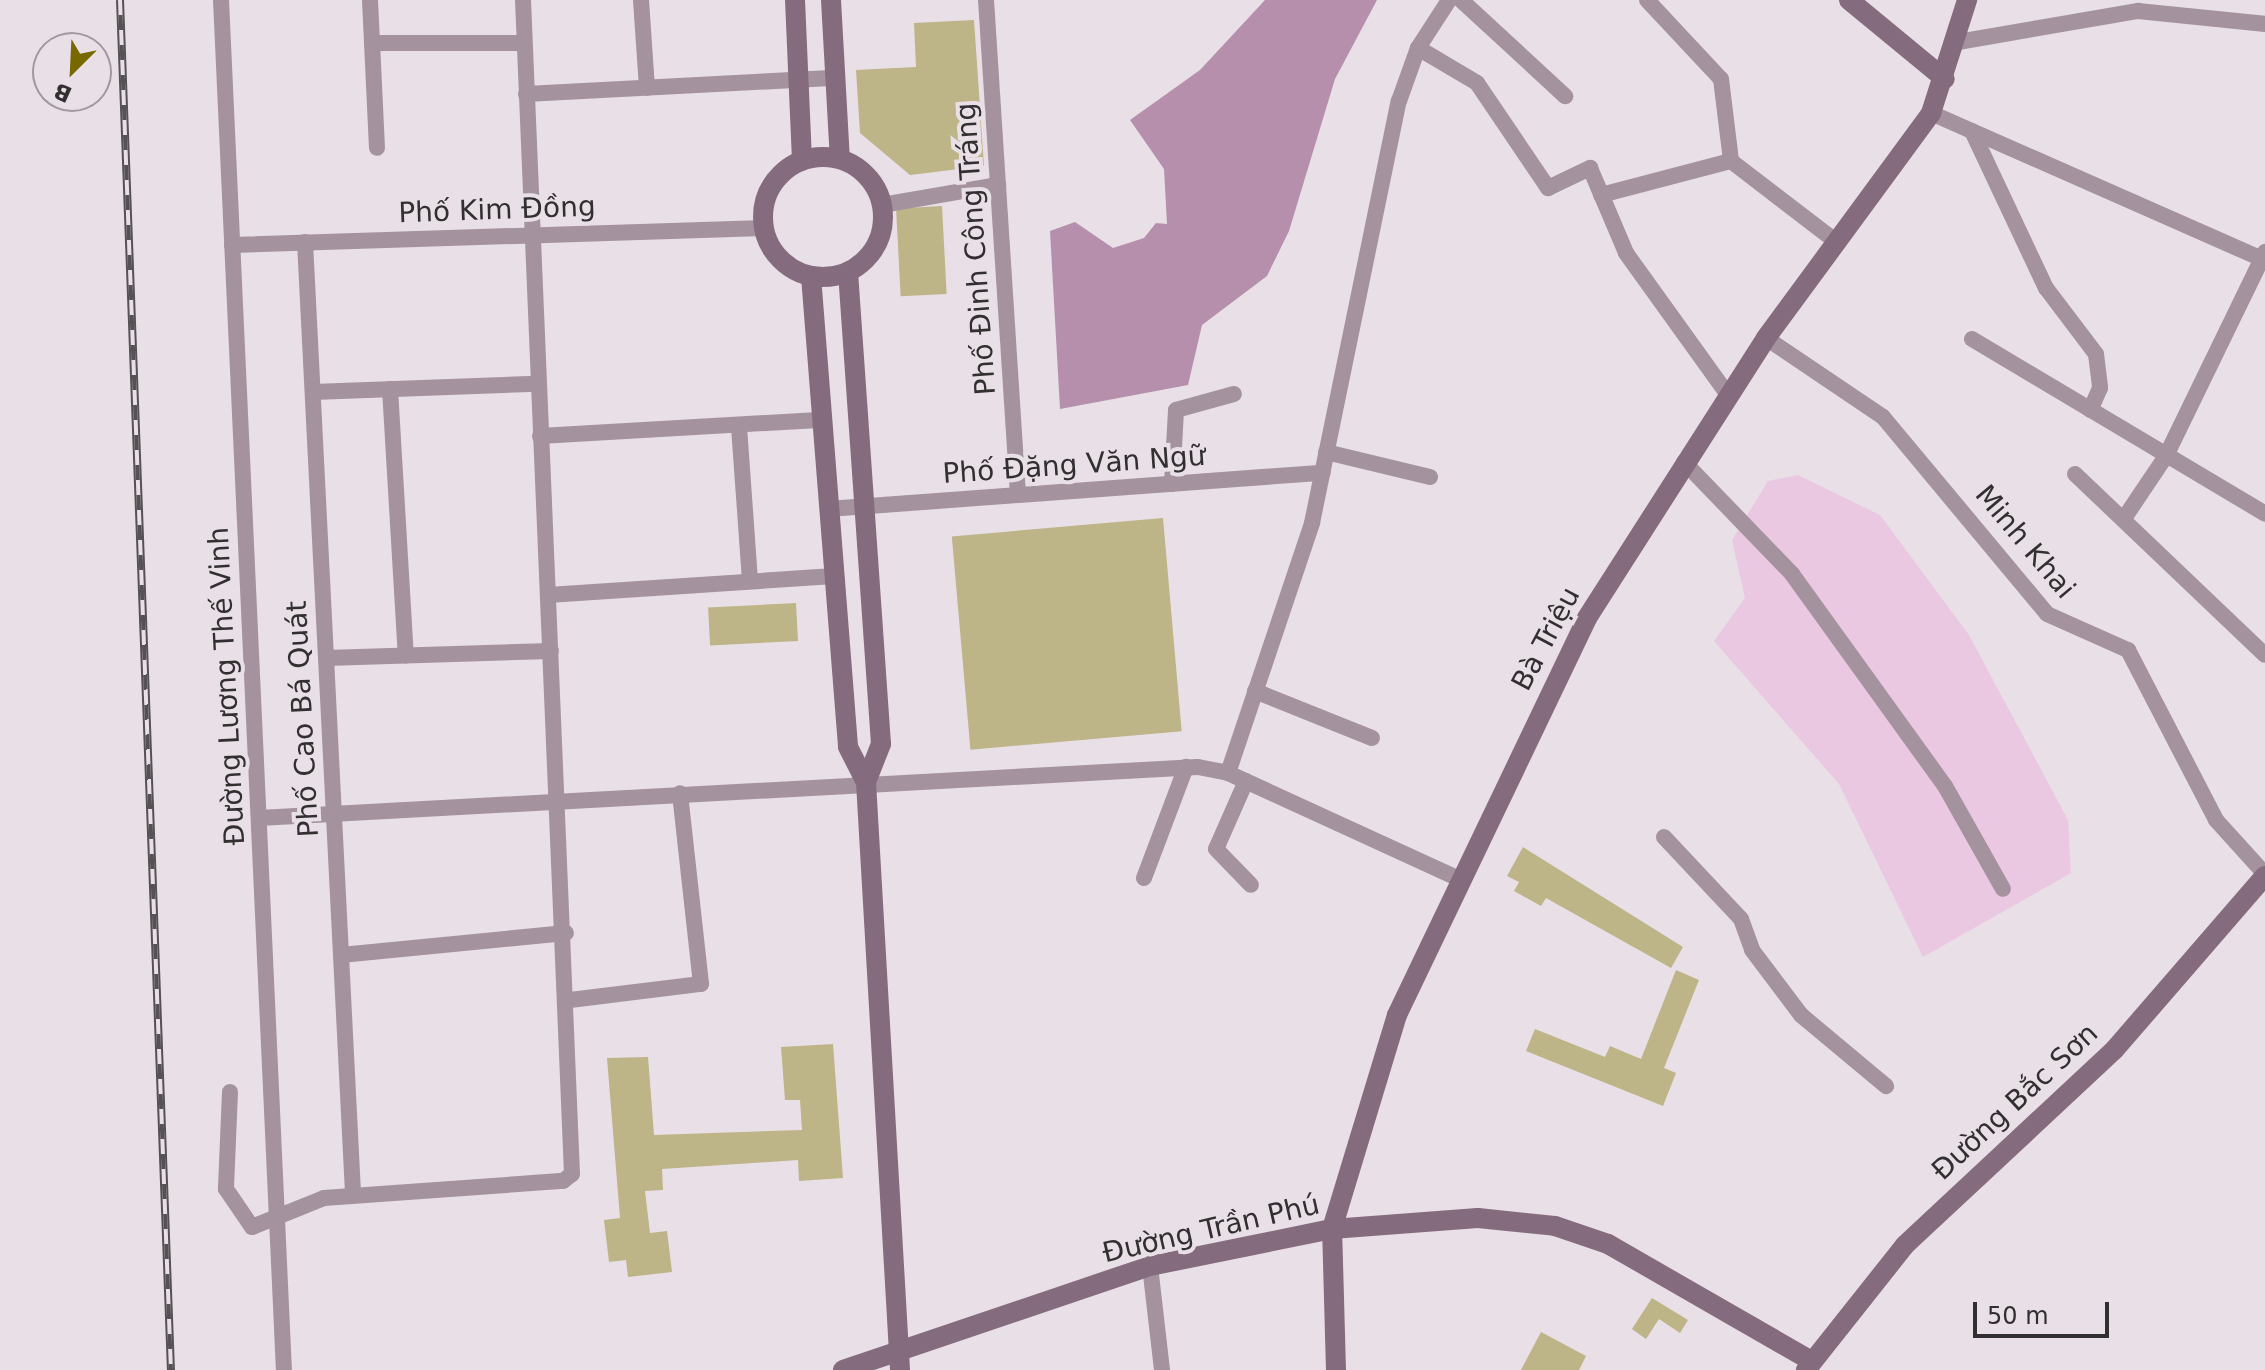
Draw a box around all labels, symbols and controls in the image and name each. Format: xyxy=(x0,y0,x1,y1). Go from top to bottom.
north arrow xyxy=(32,32,112,112)
text: B xyxy=(50,78,76,107)
street label: Phố Đinh Công Tráng xyxy=(949,102,1003,396)
street label: Phố Kim Đồng xyxy=(398,190,596,230)
street label: Phố Đặng Văn Ngữ xyxy=(941,439,1207,491)
street label: Minh Khai xyxy=(1968,479,2082,605)
street label: Đường Lương Thế Vinh xyxy=(202,526,252,846)
street label: Bà Triệu xyxy=(1505,581,1587,697)
street label: Phố Cao Bá Quát xyxy=(280,600,326,838)
street label: Đường Bắc Sơn xyxy=(1925,1017,2105,1187)
street label: Đường Trần Phú xyxy=(1099,1188,1323,1270)
scale bar xyxy=(1977,1286,2113,1336)
text: 50 m xyxy=(1987,1302,2049,1330)

